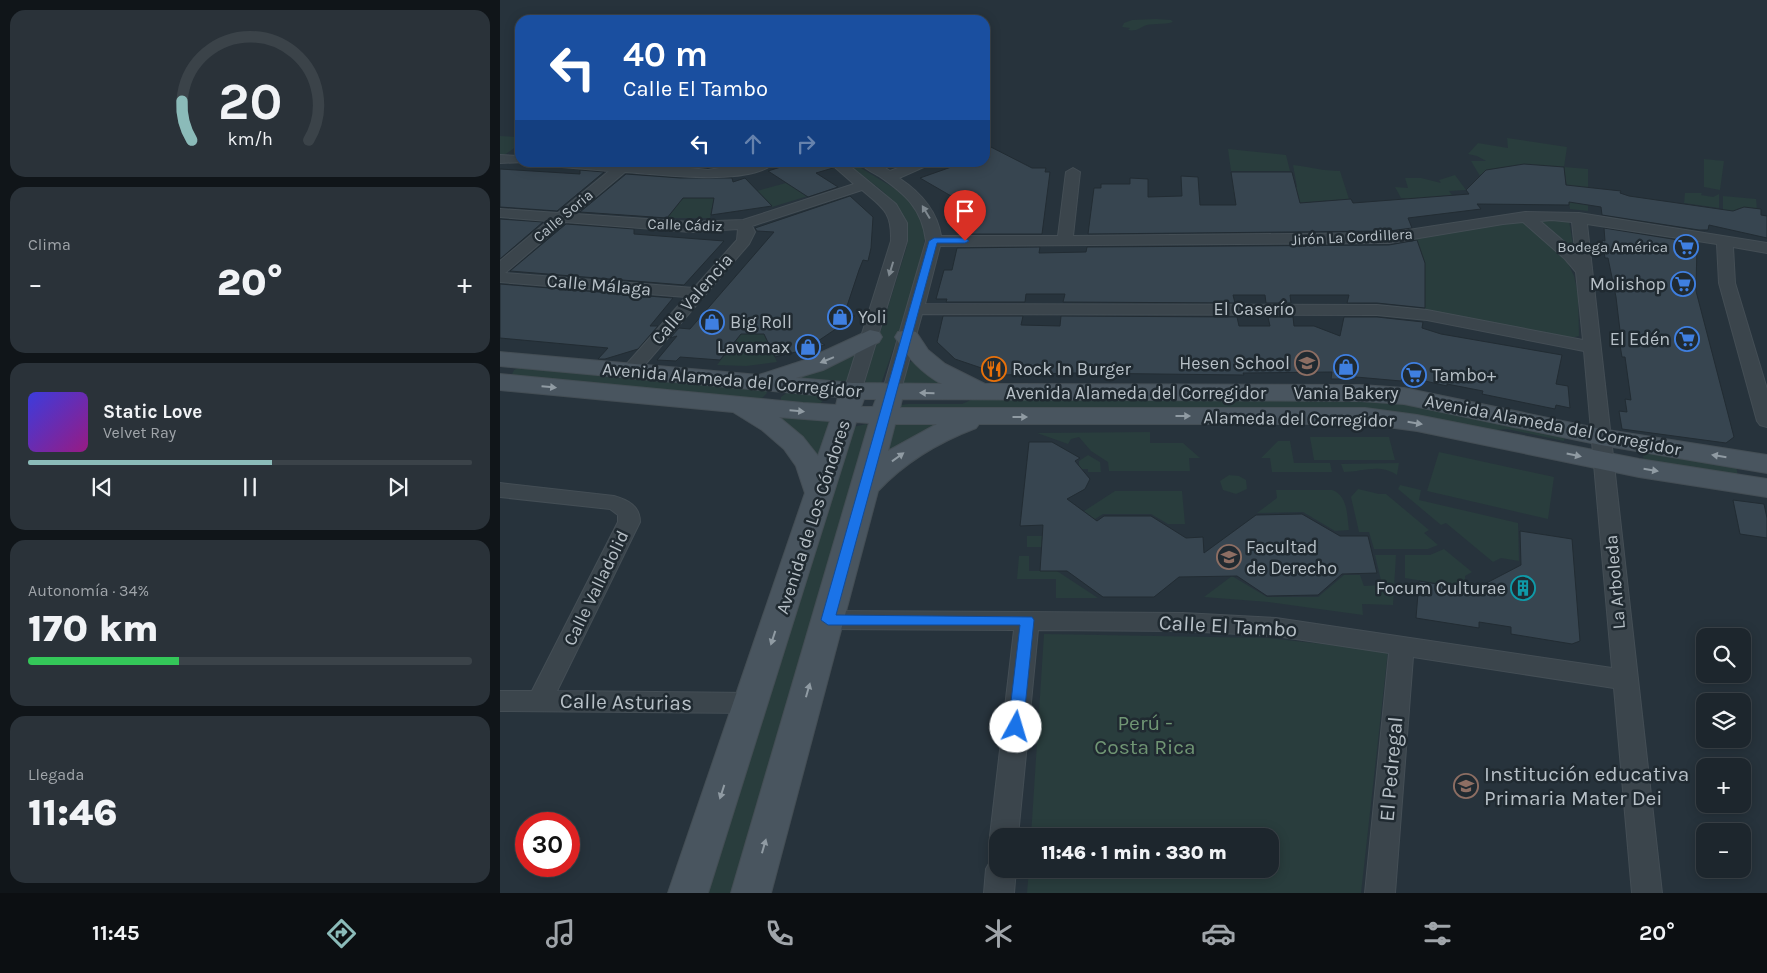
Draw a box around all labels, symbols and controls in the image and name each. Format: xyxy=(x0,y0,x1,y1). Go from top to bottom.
text: 40 m xyxy=(623,34,708,75)
icon: left xyxy=(540,35,605,100)
text: 20 xyxy=(218,71,282,132)
text: Calle El Tambo xyxy=(623,76,768,102)
text: km/h xyxy=(227,129,273,150)
icon: left xyxy=(686,130,714,158)
icon: ahead xyxy=(739,130,767,158)
icon: right xyxy=(792,130,820,158)
street label: Calle Soria xyxy=(529,186,597,246)
pin xyxy=(944,190,986,241)
icon: arrive xyxy=(951,197,979,225)
one-way arrow xyxy=(921,205,930,218)
street label: Calle Cádiz xyxy=(647,215,723,235)
street label: Jirón La Cordillera xyxy=(1291,225,1413,249)
supermarket icon: Bodega América xyxy=(1673,234,1699,260)
text: Clima xyxy=(28,235,71,254)
place label: Bodega América xyxy=(1557,238,1668,256)
street label: Calle Valencia xyxy=(646,249,738,349)
text: 20° xyxy=(217,260,283,305)
one-way arrow xyxy=(886,261,894,276)
text: − xyxy=(28,267,43,300)
text: + xyxy=(457,267,472,300)
street label: Calle Málaga xyxy=(546,269,652,301)
supermarket icon: Molishop xyxy=(1670,271,1696,297)
place label: Molishop xyxy=(1590,273,1666,295)
street label: El Caserío xyxy=(1214,298,1294,320)
shop icon: Yoli xyxy=(827,304,853,330)
place label: Yoli xyxy=(858,306,887,328)
shop icon: Big Roll xyxy=(699,309,725,335)
place label: Big Roll xyxy=(730,311,792,333)
supermarket icon: El Edén xyxy=(1674,326,1700,352)
place label: El Edén xyxy=(1610,328,1670,350)
shop icon: Lavamax xyxy=(795,334,821,360)
place label: Lavamax xyxy=(717,336,790,358)
school or university icon: Hesen School xyxy=(1294,350,1320,376)
place label: Hesen School xyxy=(1179,352,1290,374)
shop icon: Vania Bakery xyxy=(1333,354,1359,380)
one-way arrow xyxy=(819,356,834,364)
restaurant icon: Rock In Burger xyxy=(981,356,1007,382)
street label: Avenida Alameda del Corregidor xyxy=(601,358,863,402)
place label: Rock In Burger xyxy=(1012,358,1131,380)
supermarket icon: Tambo+ xyxy=(1401,362,1427,388)
place label: Tambo+ xyxy=(1432,364,1497,386)
street label: Avenida Alameda del Corregidor xyxy=(1006,382,1267,404)
place label: Vania Bakery xyxy=(1293,382,1399,404)
one-way arrow xyxy=(541,383,557,391)
one-way arrow xyxy=(919,389,935,397)
street label: Avenida Alameda del Corregidor xyxy=(1423,389,1683,461)
text: Static Love xyxy=(103,401,202,423)
street label: Alameda del Corregidor xyxy=(1203,406,1395,432)
one-way arrow xyxy=(790,407,806,415)
one-way arrow xyxy=(1175,412,1191,420)
one-way arrow xyxy=(1013,413,1029,421)
street label: Avenida de Los Cóndores xyxy=(771,417,855,617)
one-way arrow xyxy=(1407,419,1423,427)
text: Velvet Ray xyxy=(103,423,176,442)
one-way arrow xyxy=(1567,451,1582,459)
one-way arrow xyxy=(891,452,905,462)
one-way arrow xyxy=(1710,452,1726,460)
one-way arrow xyxy=(1644,466,1660,474)
icon: previous xyxy=(88,473,116,501)
icon: pause xyxy=(236,473,264,501)
icon: next xyxy=(384,473,412,501)
street label: Calle Valladolid xyxy=(559,527,633,649)
street label: La Arboleda xyxy=(1600,534,1630,630)
place label: Facultad de Derecho xyxy=(1246,536,1337,579)
school or university icon: Facultad de Derecho xyxy=(1216,544,1242,570)
building icon: Focum Culturae xyxy=(1510,575,1536,601)
place label: Focum Culturae xyxy=(1376,577,1506,599)
text: Autonomía · 34% xyxy=(28,581,149,600)
text: 170 km xyxy=(28,606,159,651)
street label: Calle El Tambo xyxy=(1158,610,1298,642)
map controls xyxy=(1696,628,1751,878)
button: search xyxy=(1696,628,1751,683)
one-way arrow xyxy=(769,630,777,645)
one-way arrow xyxy=(804,682,812,697)
street label: Calle Asturias xyxy=(560,689,692,715)
button: layers xyxy=(1696,693,1751,748)
position arrow xyxy=(989,700,1041,752)
park label: Perú - Costa Rica xyxy=(1094,711,1196,759)
street label: El Pedregal xyxy=(1374,716,1408,822)
button: + xyxy=(1696,758,1751,813)
place label: Institución educativa Primaria Mater Dei xyxy=(1484,762,1689,810)
text: Llegada xyxy=(28,765,84,784)
school or university icon: Institución educativa Primaria Mater Dei xyxy=(1453,773,1479,799)
one-way arrow xyxy=(718,785,726,800)
text: 11:46 xyxy=(28,790,118,835)
speed limit sign: 30 xyxy=(515,812,580,877)
button: − xyxy=(1696,823,1751,878)
one-way arrow xyxy=(760,838,768,854)
text: 11:46 · 1 min · 330 m xyxy=(1041,842,1227,864)
icon: directions xyxy=(324,916,359,951)
icon: music xyxy=(543,916,578,951)
icon: phone xyxy=(762,916,797,951)
icon: climate xyxy=(981,916,1016,951)
icon: car xyxy=(1201,916,1236,951)
icon: filters xyxy=(1420,916,1455,951)
text: 11:45 xyxy=(92,920,140,946)
text: 20° xyxy=(1639,920,1675,946)

